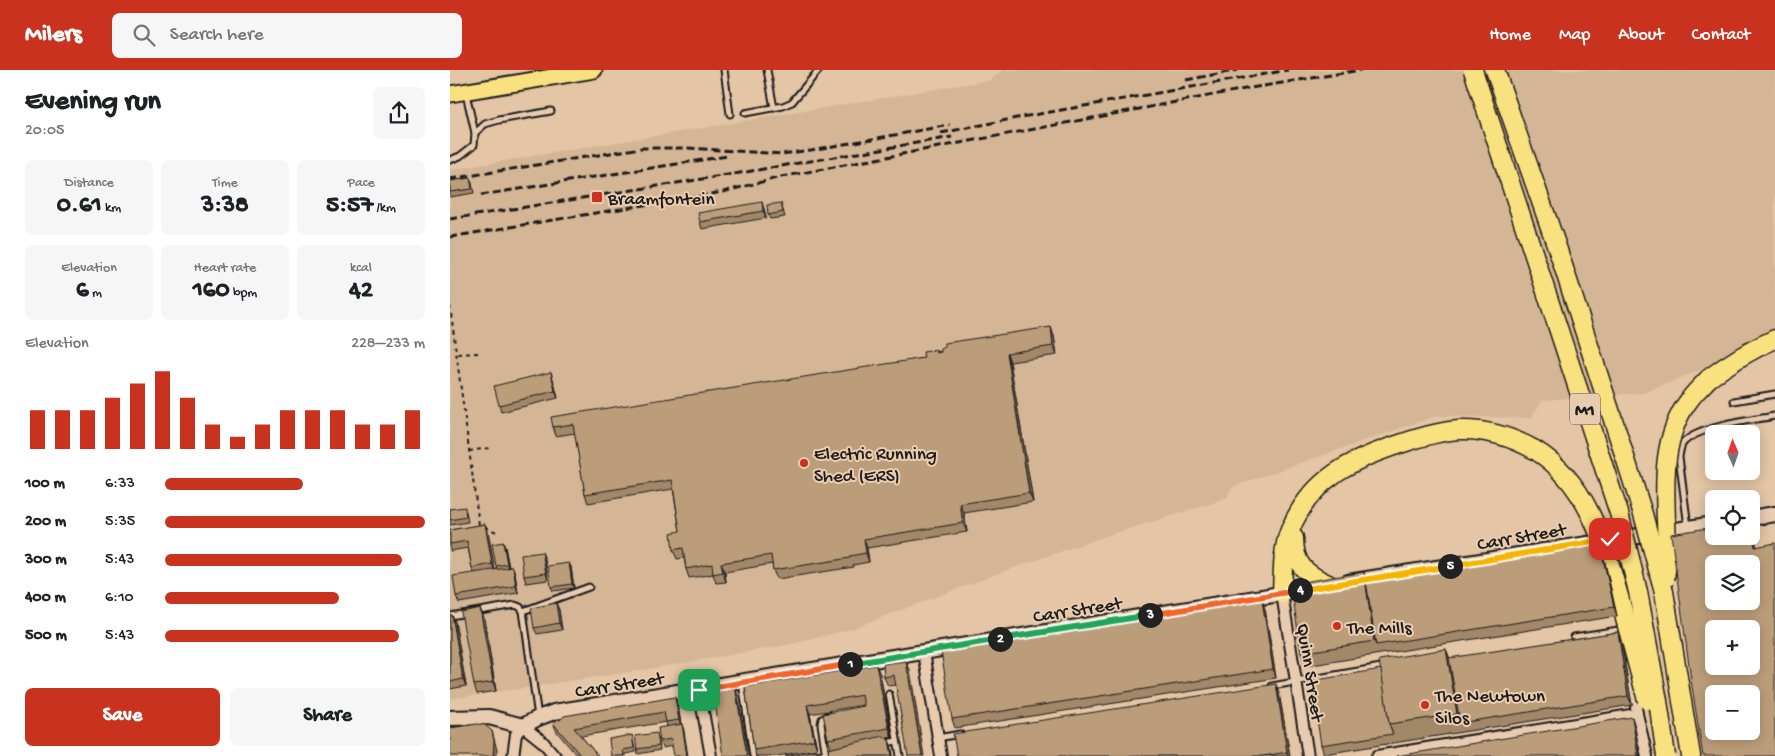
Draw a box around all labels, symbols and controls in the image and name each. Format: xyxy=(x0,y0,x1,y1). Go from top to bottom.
search box xyxy=(112,13,462,58)
text: Milers xyxy=(25,21,82,50)
icon: search xyxy=(130,21,158,49)
text: Search here xyxy=(170,24,263,47)
text: Home xyxy=(1489,25,1531,46)
text: Map xyxy=(1559,25,1590,46)
text: About xyxy=(1618,25,1664,46)
text: Contact xyxy=(1692,25,1750,46)
text: Evening run xyxy=(25,86,161,119)
button: share xyxy=(373,87,425,139)
text: 20:05 xyxy=(25,122,64,141)
text: Distance xyxy=(64,175,114,192)
text: Time xyxy=(212,175,238,192)
text: Pace xyxy=(347,175,375,192)
place label: Braamfontein xyxy=(607,189,714,212)
marker: Braamfontein xyxy=(590,190,604,204)
text: 0.61 xyxy=(57,192,102,221)
text: 3:38 xyxy=(201,192,249,221)
text: 5:57 xyxy=(326,192,373,221)
text: km xyxy=(102,200,121,217)
text: /km xyxy=(373,200,396,217)
text: Elevation xyxy=(61,260,117,277)
text: Heart rate xyxy=(194,260,256,277)
text: kcal xyxy=(350,260,372,277)
text: 6 xyxy=(76,277,89,306)
text: 160 xyxy=(193,277,230,306)
text: 42 xyxy=(349,277,373,306)
text: m xyxy=(89,285,102,302)
text: bpm xyxy=(230,285,257,302)
text: Elevation xyxy=(25,335,89,354)
text: 228–233 m xyxy=(351,335,425,354)
road number: M1 xyxy=(1570,394,1600,424)
north arrow xyxy=(1705,425,1760,480)
map controls xyxy=(1705,425,1760,740)
place label: Electric Running Shed (ERS) xyxy=(814,444,937,489)
marker: Electric Running Shed (ERS) xyxy=(798,457,810,469)
text: 100 m xyxy=(25,475,65,494)
text: 6:33 xyxy=(105,475,135,494)
button: locate xyxy=(1705,490,1760,545)
text: 200 m xyxy=(25,513,66,532)
text: 5:35 xyxy=(105,513,135,532)
pin xyxy=(1589,518,1631,560)
street label: Carr Street xyxy=(1476,519,1570,558)
icon: check xyxy=(1596,525,1624,553)
text: 300 m xyxy=(25,551,67,570)
text: 5:43 xyxy=(105,551,134,570)
pin: 5 xyxy=(1438,554,1462,578)
button: layers xyxy=(1705,555,1760,610)
text: 5 xyxy=(1447,558,1454,575)
pin: 4 xyxy=(1288,578,1312,602)
text: 4 xyxy=(1297,582,1304,599)
text: 400 m xyxy=(25,589,66,608)
text: 6:10 xyxy=(105,589,134,608)
street label: Carr Street xyxy=(1032,593,1126,630)
pin: 3 xyxy=(1138,602,1162,628)
text: 3 xyxy=(1147,607,1154,624)
place label: The Mills xyxy=(1346,618,1412,641)
marker: The Mills xyxy=(1331,620,1343,632)
button: + xyxy=(1705,620,1760,675)
street label: Quinn Street xyxy=(1289,622,1328,725)
pin: 2 xyxy=(988,626,1012,652)
text: 500 m xyxy=(25,627,67,646)
text: 5:43 xyxy=(105,627,134,646)
text: 2 xyxy=(997,631,1004,648)
pin: 1 xyxy=(838,652,862,676)
text: 1 xyxy=(848,656,853,673)
street label: Carr Street xyxy=(574,668,668,705)
pin xyxy=(678,669,720,711)
icon: arrive xyxy=(685,676,713,704)
button: − xyxy=(1705,685,1760,740)
place label: The Newtown Silos xyxy=(1434,686,1545,731)
button: Save xyxy=(25,688,220,746)
button: Share xyxy=(230,688,425,746)
marker: The Newtown Silos xyxy=(1419,699,1431,711)

